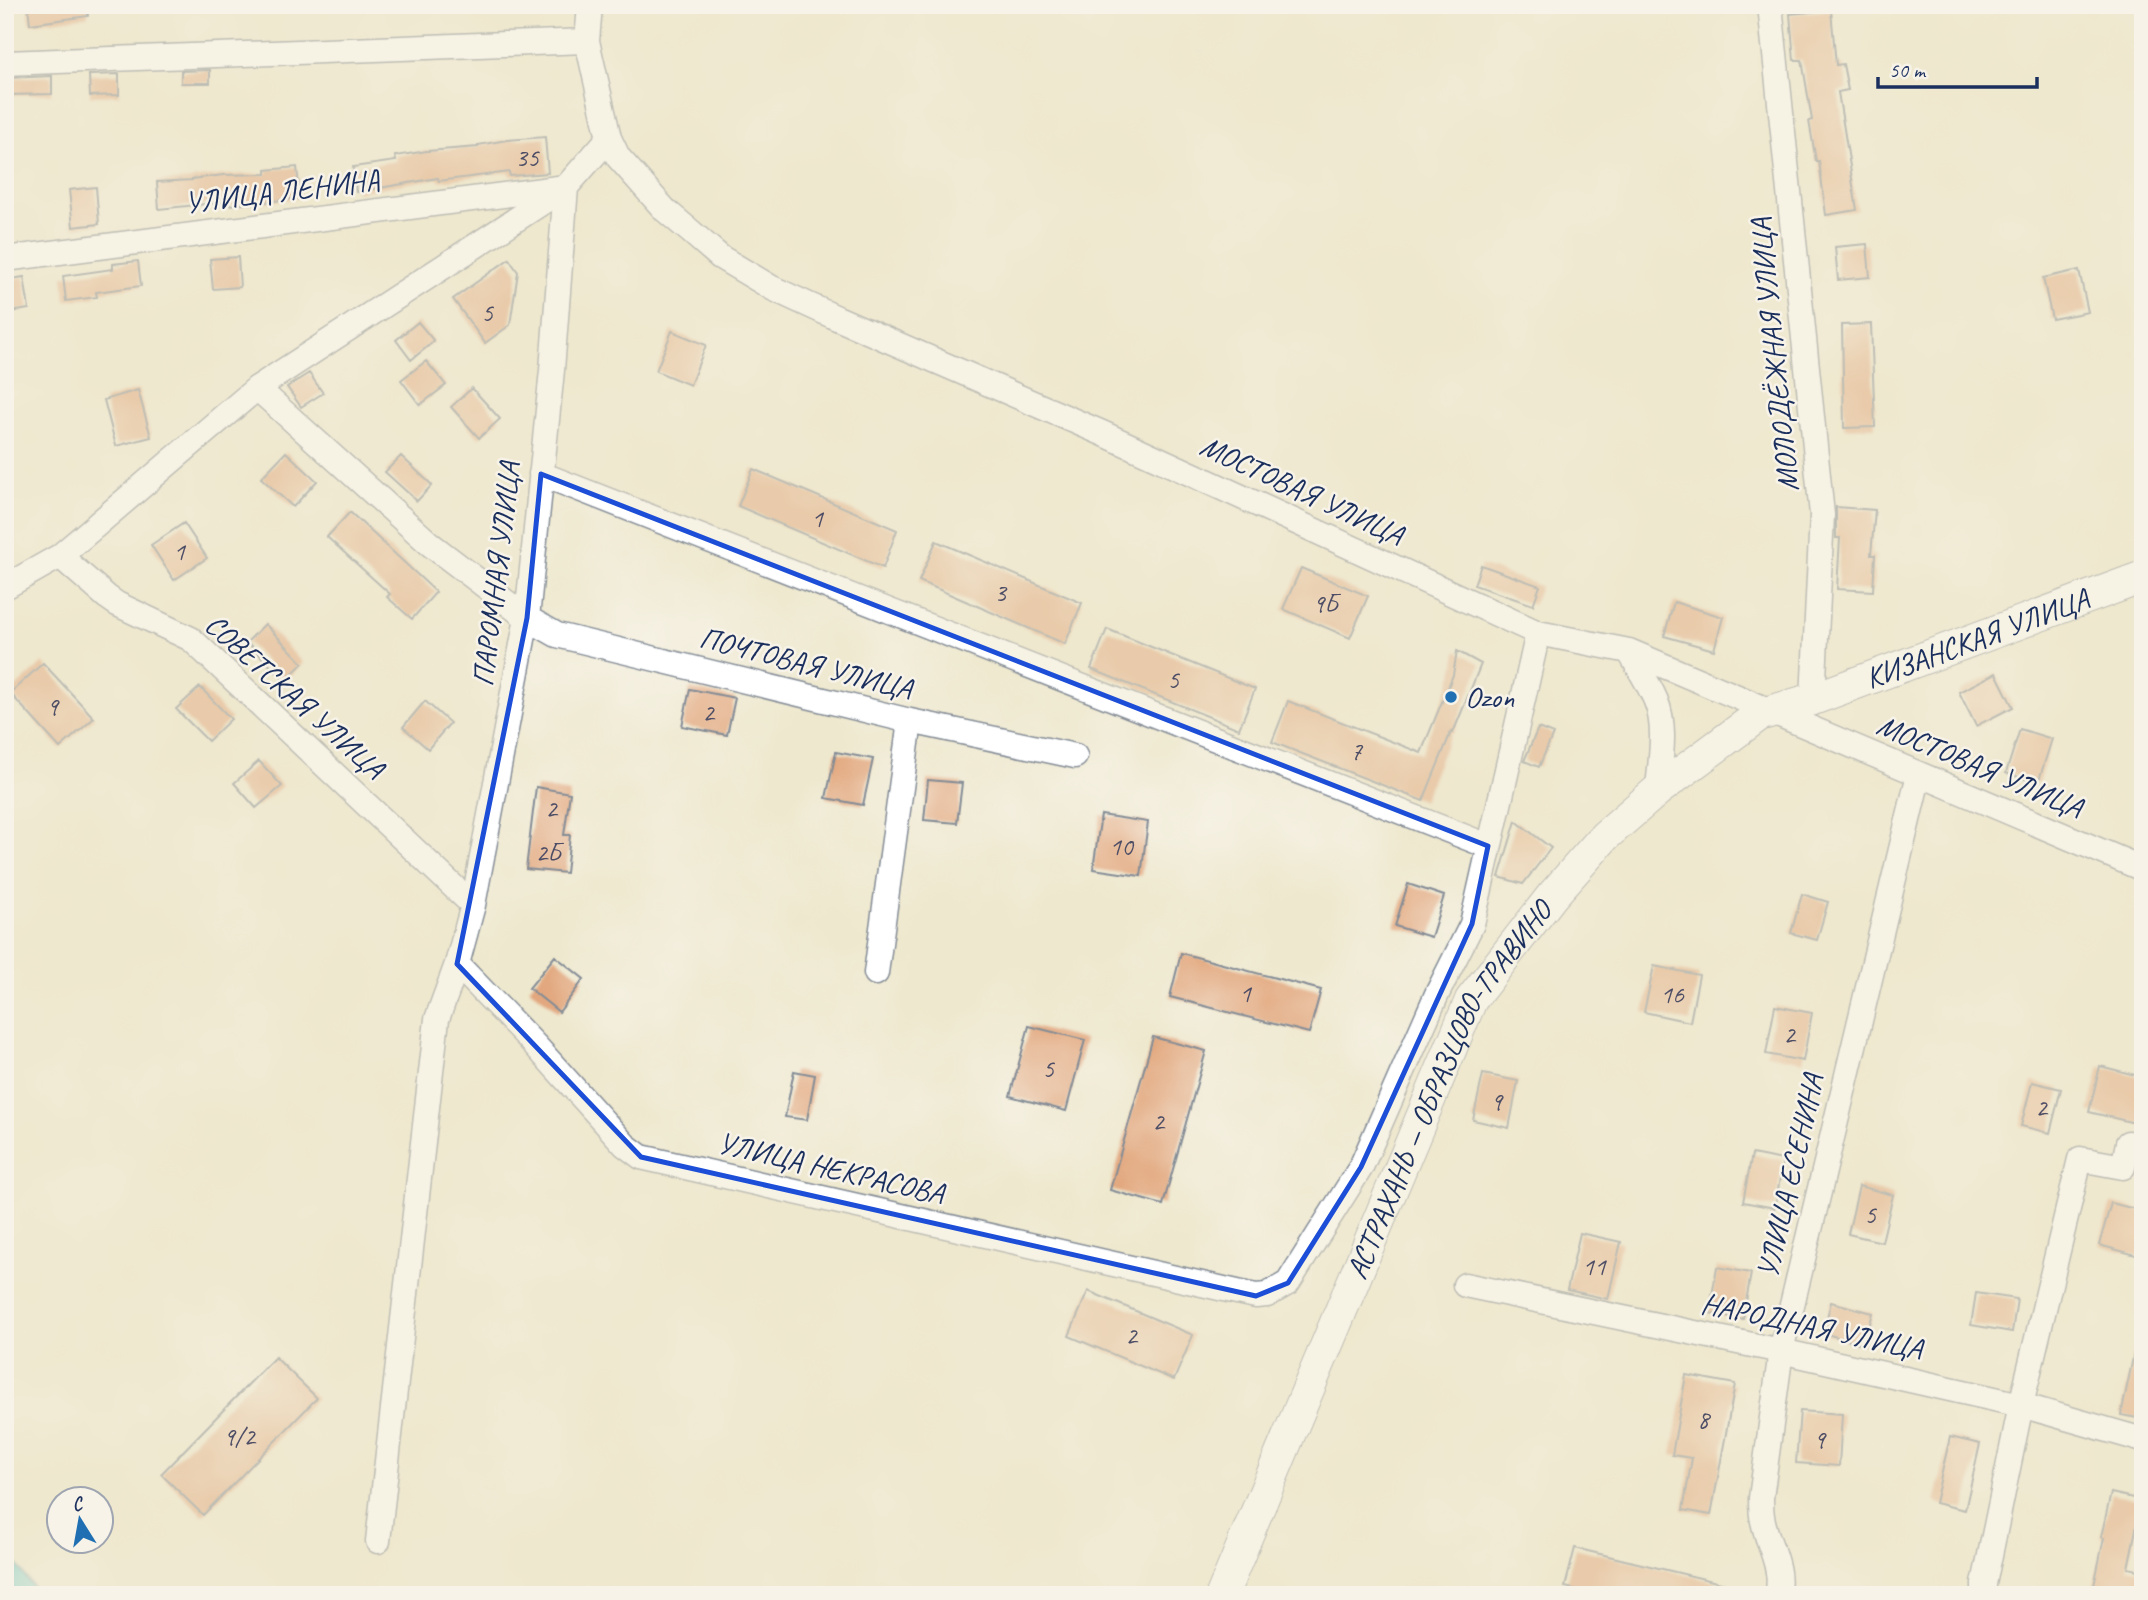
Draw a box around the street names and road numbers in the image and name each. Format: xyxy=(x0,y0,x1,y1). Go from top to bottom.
street label: УЛИЦА ЛЕНИНА xyxy=(183,160,382,222)
street label: МОЛОДЁЖНАЯ УЛИЦА xyxy=(1741,215,1807,494)
street label: МОСТОВАЯ УЛИЦА xyxy=(1194,426,1411,554)
street label: ПАРОМНАЯ УЛИЦА xyxy=(463,458,529,688)
street label: КИЗАНСКАЯ УЛИЦА xyxy=(1860,579,2096,697)
street label: СОВЕТСКАЯ УЛИЦА xyxy=(197,605,394,788)
street label: ПОЧТОВАЯ УЛИЦА xyxy=(696,618,918,708)
street label: МОСТОВАЯ УЛИЦА xyxy=(1871,706,2090,827)
street label: АСТРАХАНЬ — ОБРАЗЦОВО-ТРАВИНО xyxy=(1337,891,1562,1285)
street label: УЛИЦА ЕСЕНИНА xyxy=(1748,1069,1832,1282)
street label: УЛИЦА НЕКРАСОВА xyxy=(714,1123,950,1213)
street label: НАРОДНАЯ УЛИЦА xyxy=(1698,1284,1928,1368)

